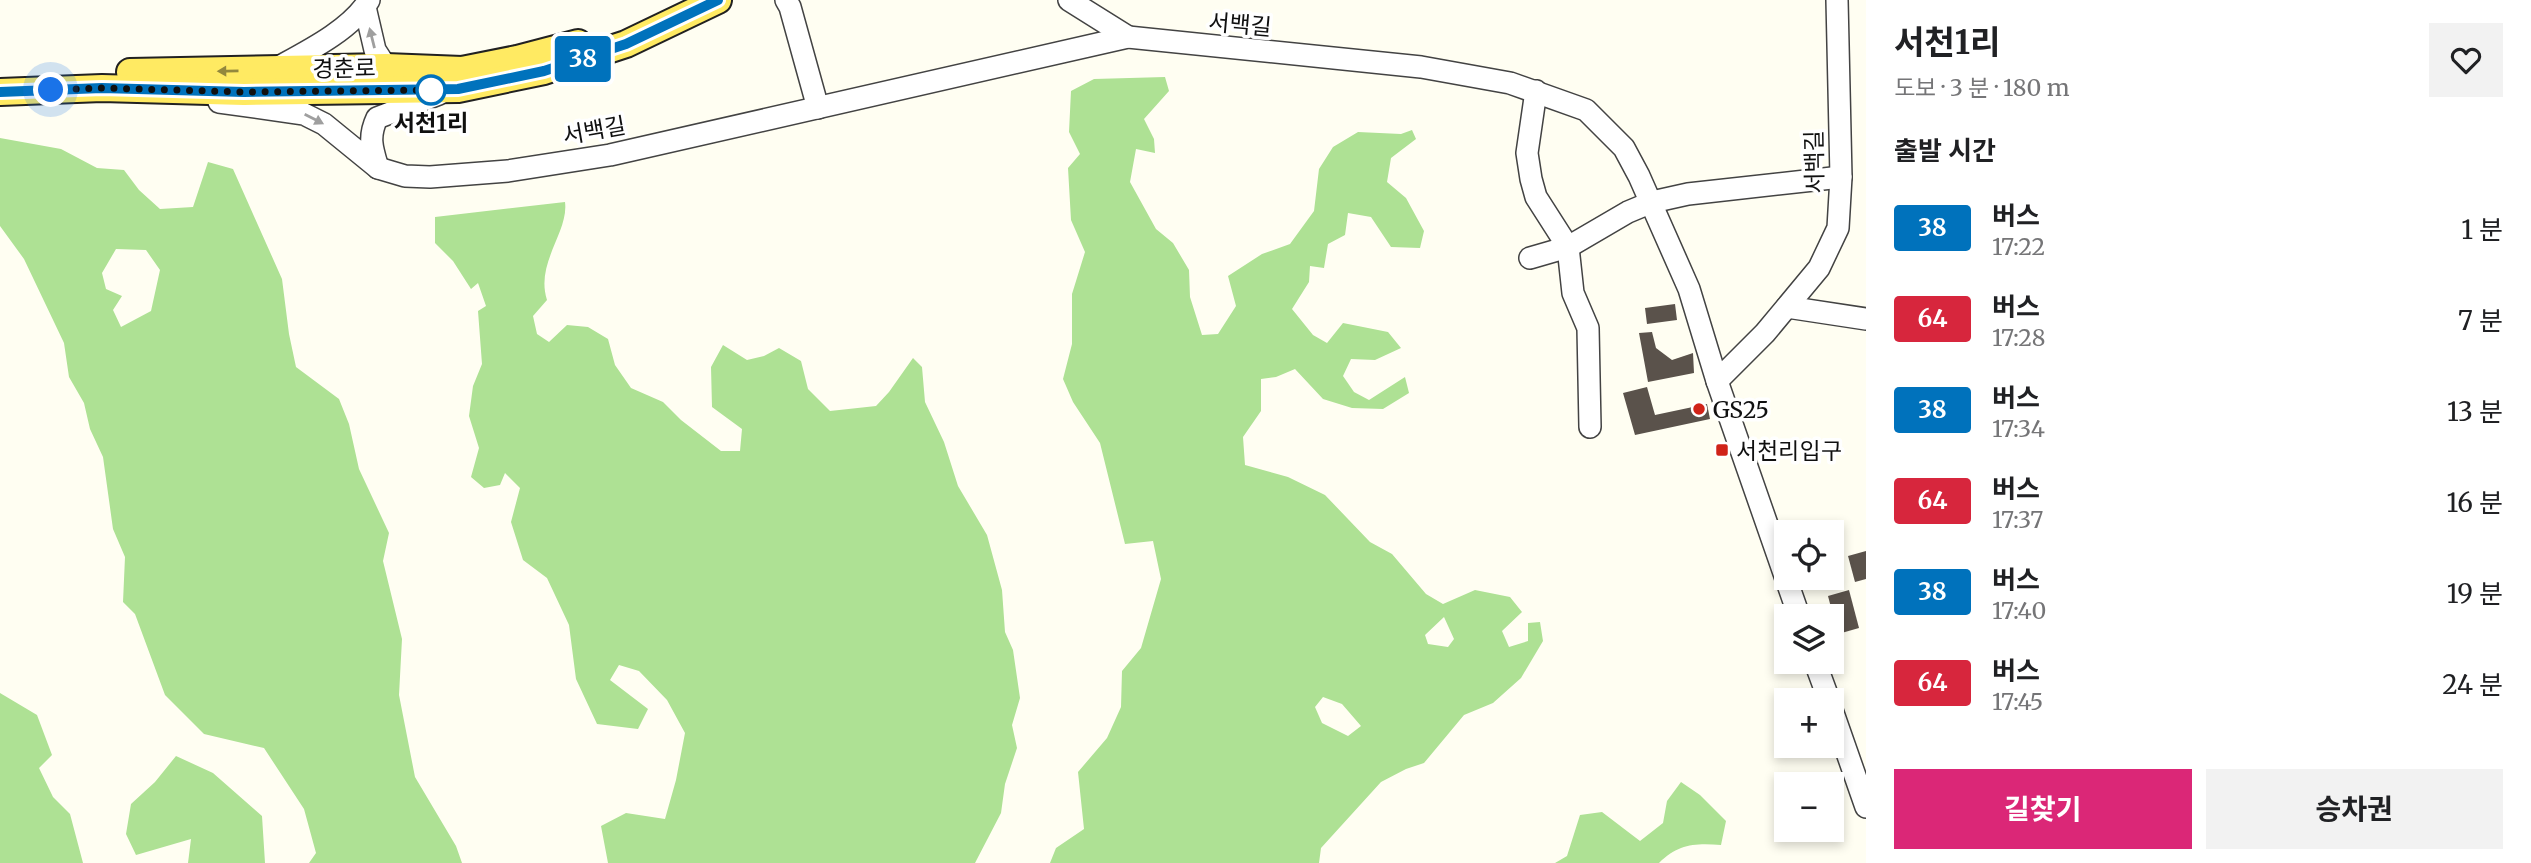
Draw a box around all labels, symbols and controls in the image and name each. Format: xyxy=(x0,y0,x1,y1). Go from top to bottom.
street label: 서백길 xyxy=(1207,7,1273,41)
text: 서천1리 xyxy=(1894,22,2000,63)
button: heart xyxy=(2429,23,2503,97)
one-way arrow xyxy=(366,27,377,49)
line badge: 38 xyxy=(552,36,614,82)
text: 38 xyxy=(569,43,597,74)
street label: 경춘로 xyxy=(312,53,376,83)
one-way arrow xyxy=(217,65,239,77)
your location xyxy=(33,72,68,107)
text: 도보 · 3 분 · 180 m xyxy=(1894,73,2070,102)
marker: 서천1리 xyxy=(416,75,446,105)
place label: 서천1리 xyxy=(394,108,468,137)
street label: 서백길 xyxy=(560,110,628,150)
one-way arrow xyxy=(304,114,324,125)
street label: 서백길 xyxy=(1799,130,1829,194)
text: 출발 시간 xyxy=(1894,134,1996,167)
text: 버스 xyxy=(1992,199,2040,232)
text: 38 xyxy=(1918,212,1947,243)
text: 1 분 xyxy=(2461,213,2503,246)
text: 17:22 xyxy=(1992,232,2045,261)
text: 버스 xyxy=(1992,290,2040,323)
text: 64 xyxy=(1918,303,1948,334)
text: 7 분 xyxy=(2458,304,2503,337)
text: 17:28 xyxy=(1992,323,2045,352)
text: 버스 xyxy=(1992,381,2040,414)
text: 38 xyxy=(1918,394,1947,425)
place label: GS25 xyxy=(1713,395,1769,424)
text: 13 분 xyxy=(2447,395,2503,428)
marker: GS25 xyxy=(1691,401,1707,417)
text: 17:34 xyxy=(1992,414,2045,443)
place label: 서천리입구 xyxy=(1736,436,1842,465)
marker: 서천리입구 xyxy=(1714,442,1730,458)
text: 버스 xyxy=(1992,472,2040,505)
text: 64 xyxy=(1918,485,1948,516)
text: 16 분 xyxy=(2446,486,2503,519)
text: 17:37 xyxy=(1992,505,2043,534)
map controls xyxy=(1774,520,1844,842)
button: locate xyxy=(1774,520,1844,590)
text: 버스 xyxy=(1992,563,2040,596)
text: 38 xyxy=(1918,576,1947,607)
text: 19 분 xyxy=(2447,577,2503,610)
text: 17:40 xyxy=(1992,596,2046,625)
button: layers xyxy=(1774,604,1844,674)
text: 버스 xyxy=(1992,654,2040,687)
text: 64 xyxy=(1918,667,1948,698)
text: 24 분 xyxy=(2442,668,2503,701)
text: 17:45 xyxy=(1992,687,2043,716)
button: + xyxy=(1774,688,1844,758)
button: 길찾기 xyxy=(1894,769,2192,849)
button: 승차권 xyxy=(2206,769,2503,849)
button: − xyxy=(1774,772,1844,842)

